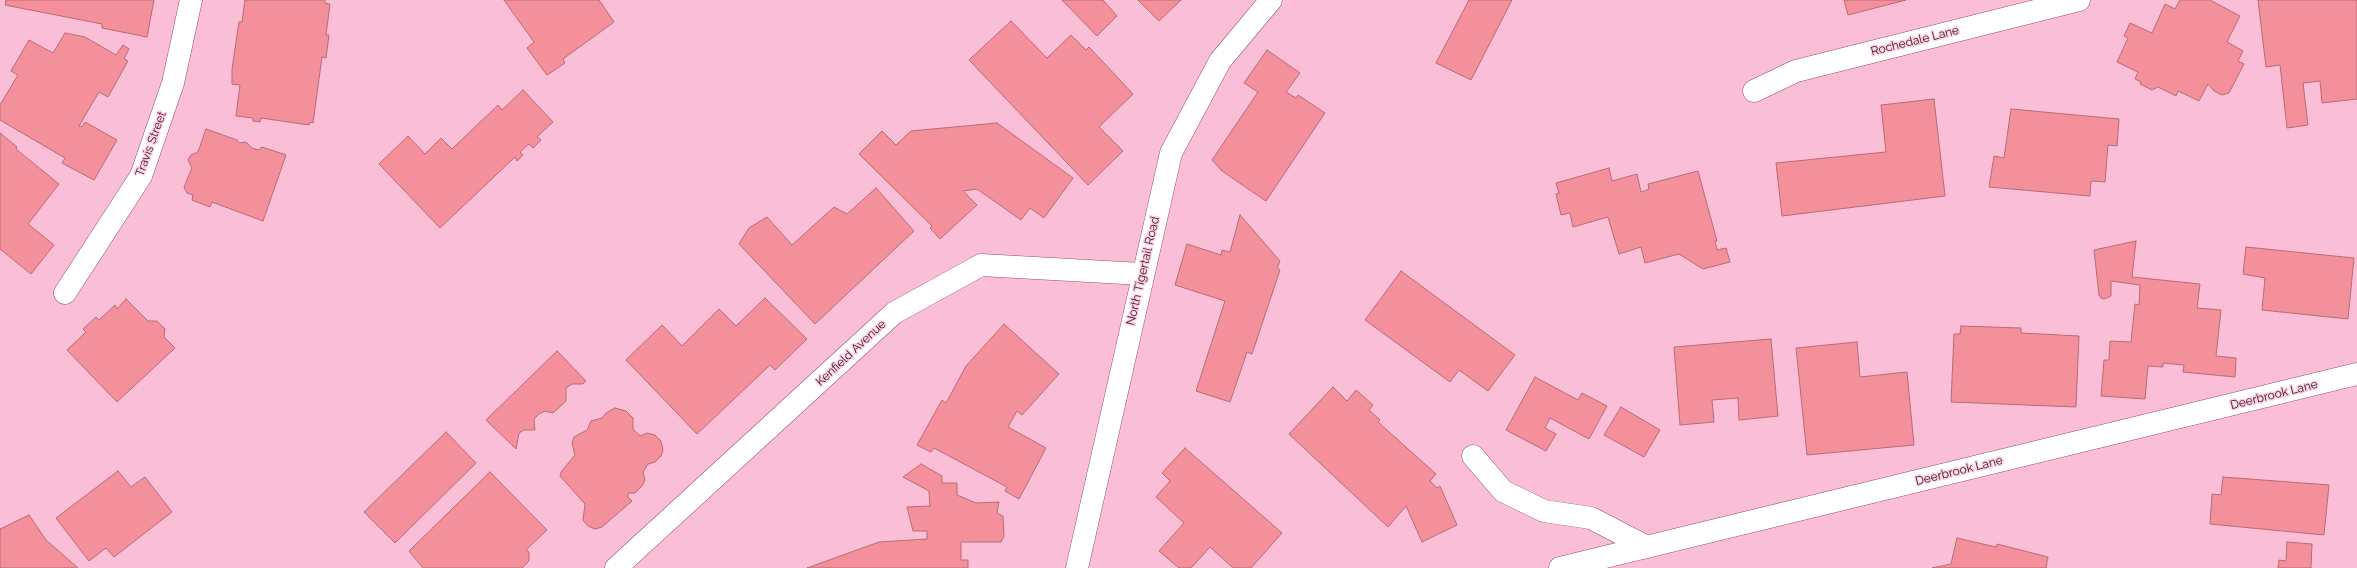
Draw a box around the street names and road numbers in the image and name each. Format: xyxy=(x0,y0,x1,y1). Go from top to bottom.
street label: Rochedale Lane xyxy=(1869,23,1961,59)
street label: Travis Street xyxy=(133,110,169,178)
street label: North Tigertail Road xyxy=(1123,215,1163,327)
street label: Kenfield Avenue xyxy=(813,317,889,389)
street label: Deerbrook Lane xyxy=(2229,377,2319,413)
street label: Deerbrook Lane xyxy=(1914,453,2004,489)

